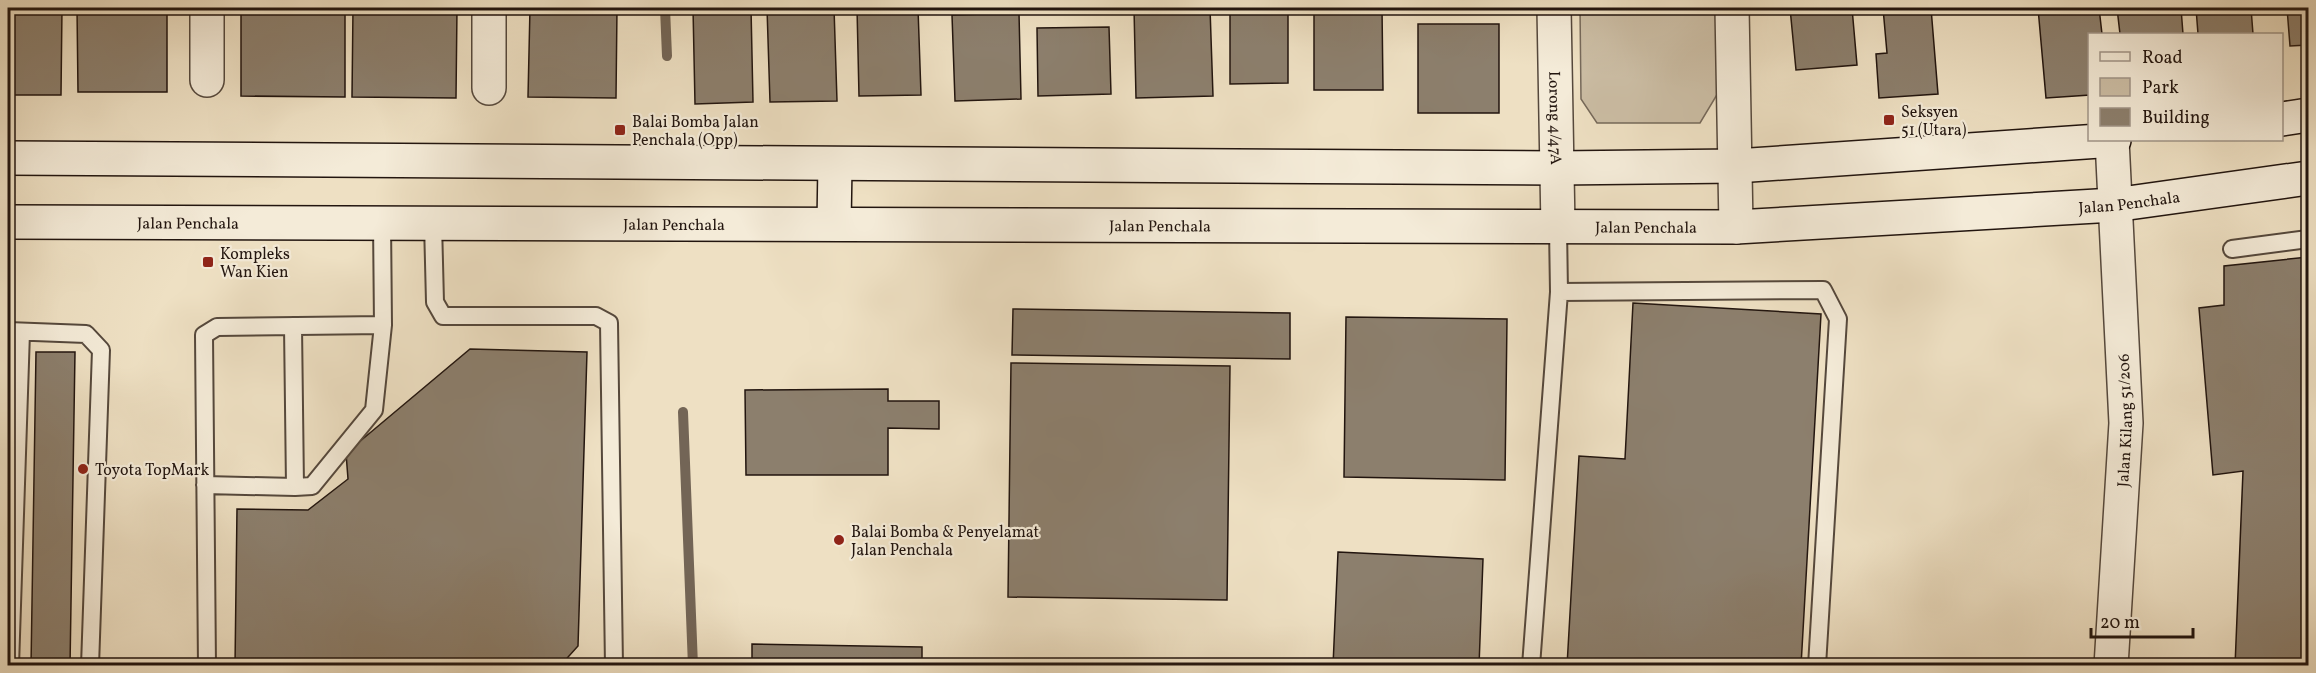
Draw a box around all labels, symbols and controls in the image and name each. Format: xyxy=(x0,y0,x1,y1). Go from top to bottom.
legend xyxy=(2088,33,2283,141)
text: Road xyxy=(2142,46,2183,71)
street label: Lorong 4/47A xyxy=(1542,71,1566,165)
text: Park xyxy=(2142,76,2179,101)
place label: Seksyen 51 (Utara) xyxy=(1901,102,1967,142)
text: Building xyxy=(2142,106,2210,131)
place label: Balai Bomba Jalan Penchala (Opp) xyxy=(632,112,759,152)
marker: Seksyen 51 (Utara) xyxy=(1882,113,1896,127)
marker: Balai Bomba Jalan Penchala (Opp) xyxy=(613,123,627,137)
street label: Jalan Penchala xyxy=(2078,187,2182,220)
street label: Jalan Penchala xyxy=(137,213,239,236)
street label: Jalan Penchala xyxy=(623,215,725,237)
street label: Jalan Penchala xyxy=(1109,216,1211,238)
street label: Jalan Penchala xyxy=(1595,218,1697,240)
place label: Kompleks Wan Kien xyxy=(220,244,290,284)
marker: Kompleks Wan Kien xyxy=(201,255,215,269)
street label: Jalan Kilang 51/206 xyxy=(2113,353,2139,488)
place label: Toyota TopMark xyxy=(95,460,209,482)
marker: Toyota TopMark xyxy=(76,462,90,476)
place label: Balai Bomba & Penyelamat Jalan Penchala xyxy=(851,522,1040,562)
marker: Balai Bomba & Penyelamat Jalan Penchala xyxy=(832,533,846,547)
scale bar xyxy=(2091,601,2193,639)
text: 20 m xyxy=(2100,611,2140,636)

